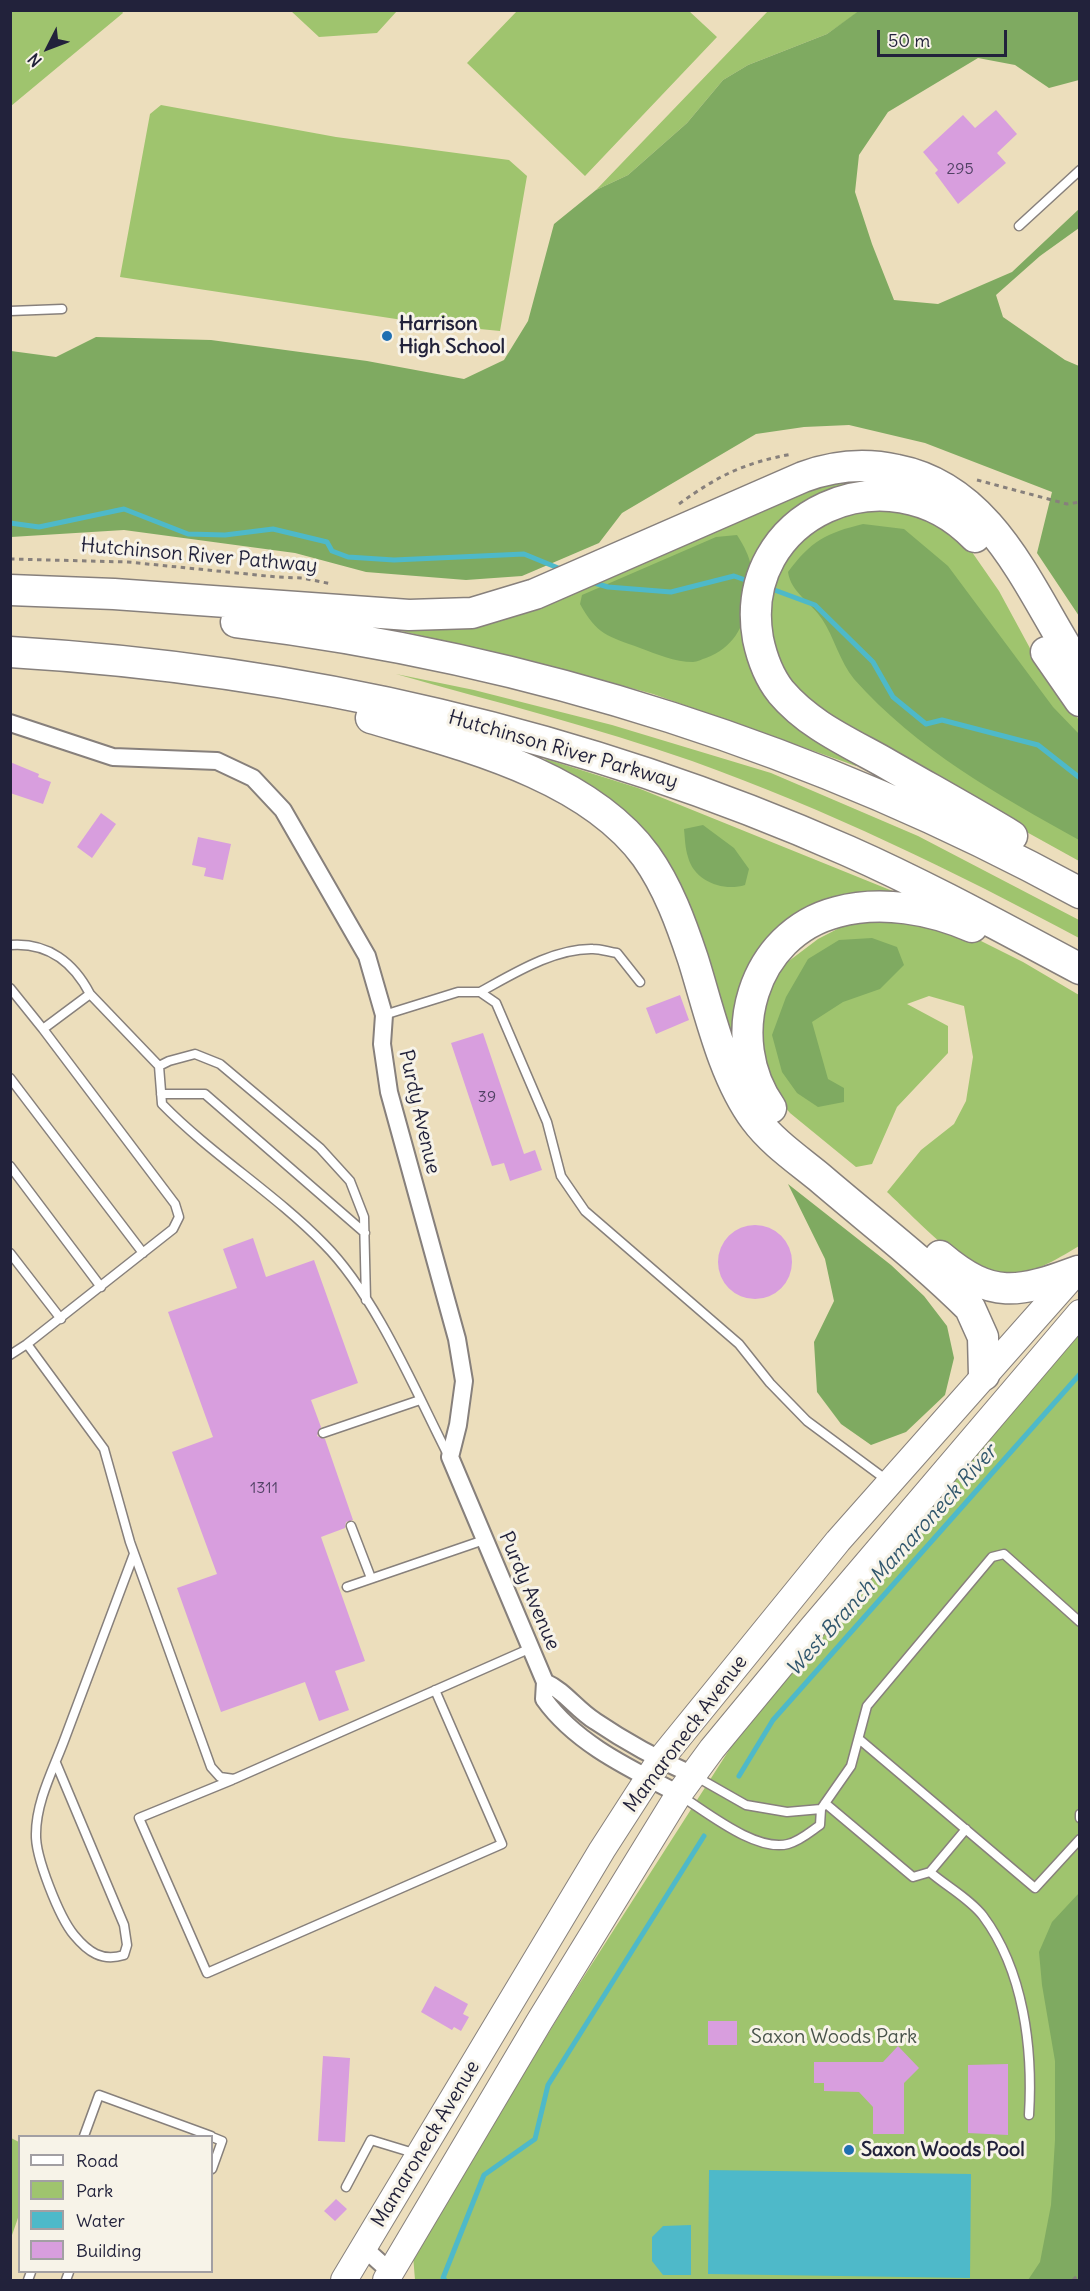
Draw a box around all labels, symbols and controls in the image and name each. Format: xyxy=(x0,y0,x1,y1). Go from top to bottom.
north arrow xyxy=(18,18,78,78)
scale bar xyxy=(880,18,1010,56)
text: 50 m xyxy=(888,29,930,52)
text: N xyxy=(23,49,46,71)
house number: 295 xyxy=(946,159,974,179)
place label: Harrison High School xyxy=(399,312,505,359)
marker: Harrison High School xyxy=(380,329,394,343)
street label: Hutchinson River Pathway xyxy=(80,534,318,578)
street label: Hutchinson River Parkway xyxy=(446,706,680,794)
street label: Purdy Avenue xyxy=(393,1048,445,1176)
house number: 39 xyxy=(478,1087,496,1107)
water label: West Branch Mamaroneck River xyxy=(781,1440,1003,1682)
house number: 1311 xyxy=(250,1478,278,1498)
street label: Purdy Avenue xyxy=(493,1528,565,1654)
street label: Mamaroneck Avenue xyxy=(619,1651,753,1817)
park label: Saxon Woods Park xyxy=(751,2025,917,2049)
street label: Mamaroneck Avenue xyxy=(367,2056,485,2232)
legend xyxy=(18,2135,213,2273)
place label: Saxon Woods Pool xyxy=(861,2138,1025,2162)
marker: Saxon Woods Pool xyxy=(842,2143,856,2157)
text: Road xyxy=(76,2149,118,2172)
text: Park xyxy=(76,2179,113,2202)
text: Water xyxy=(76,2209,125,2232)
text: Building xyxy=(76,2239,141,2262)

